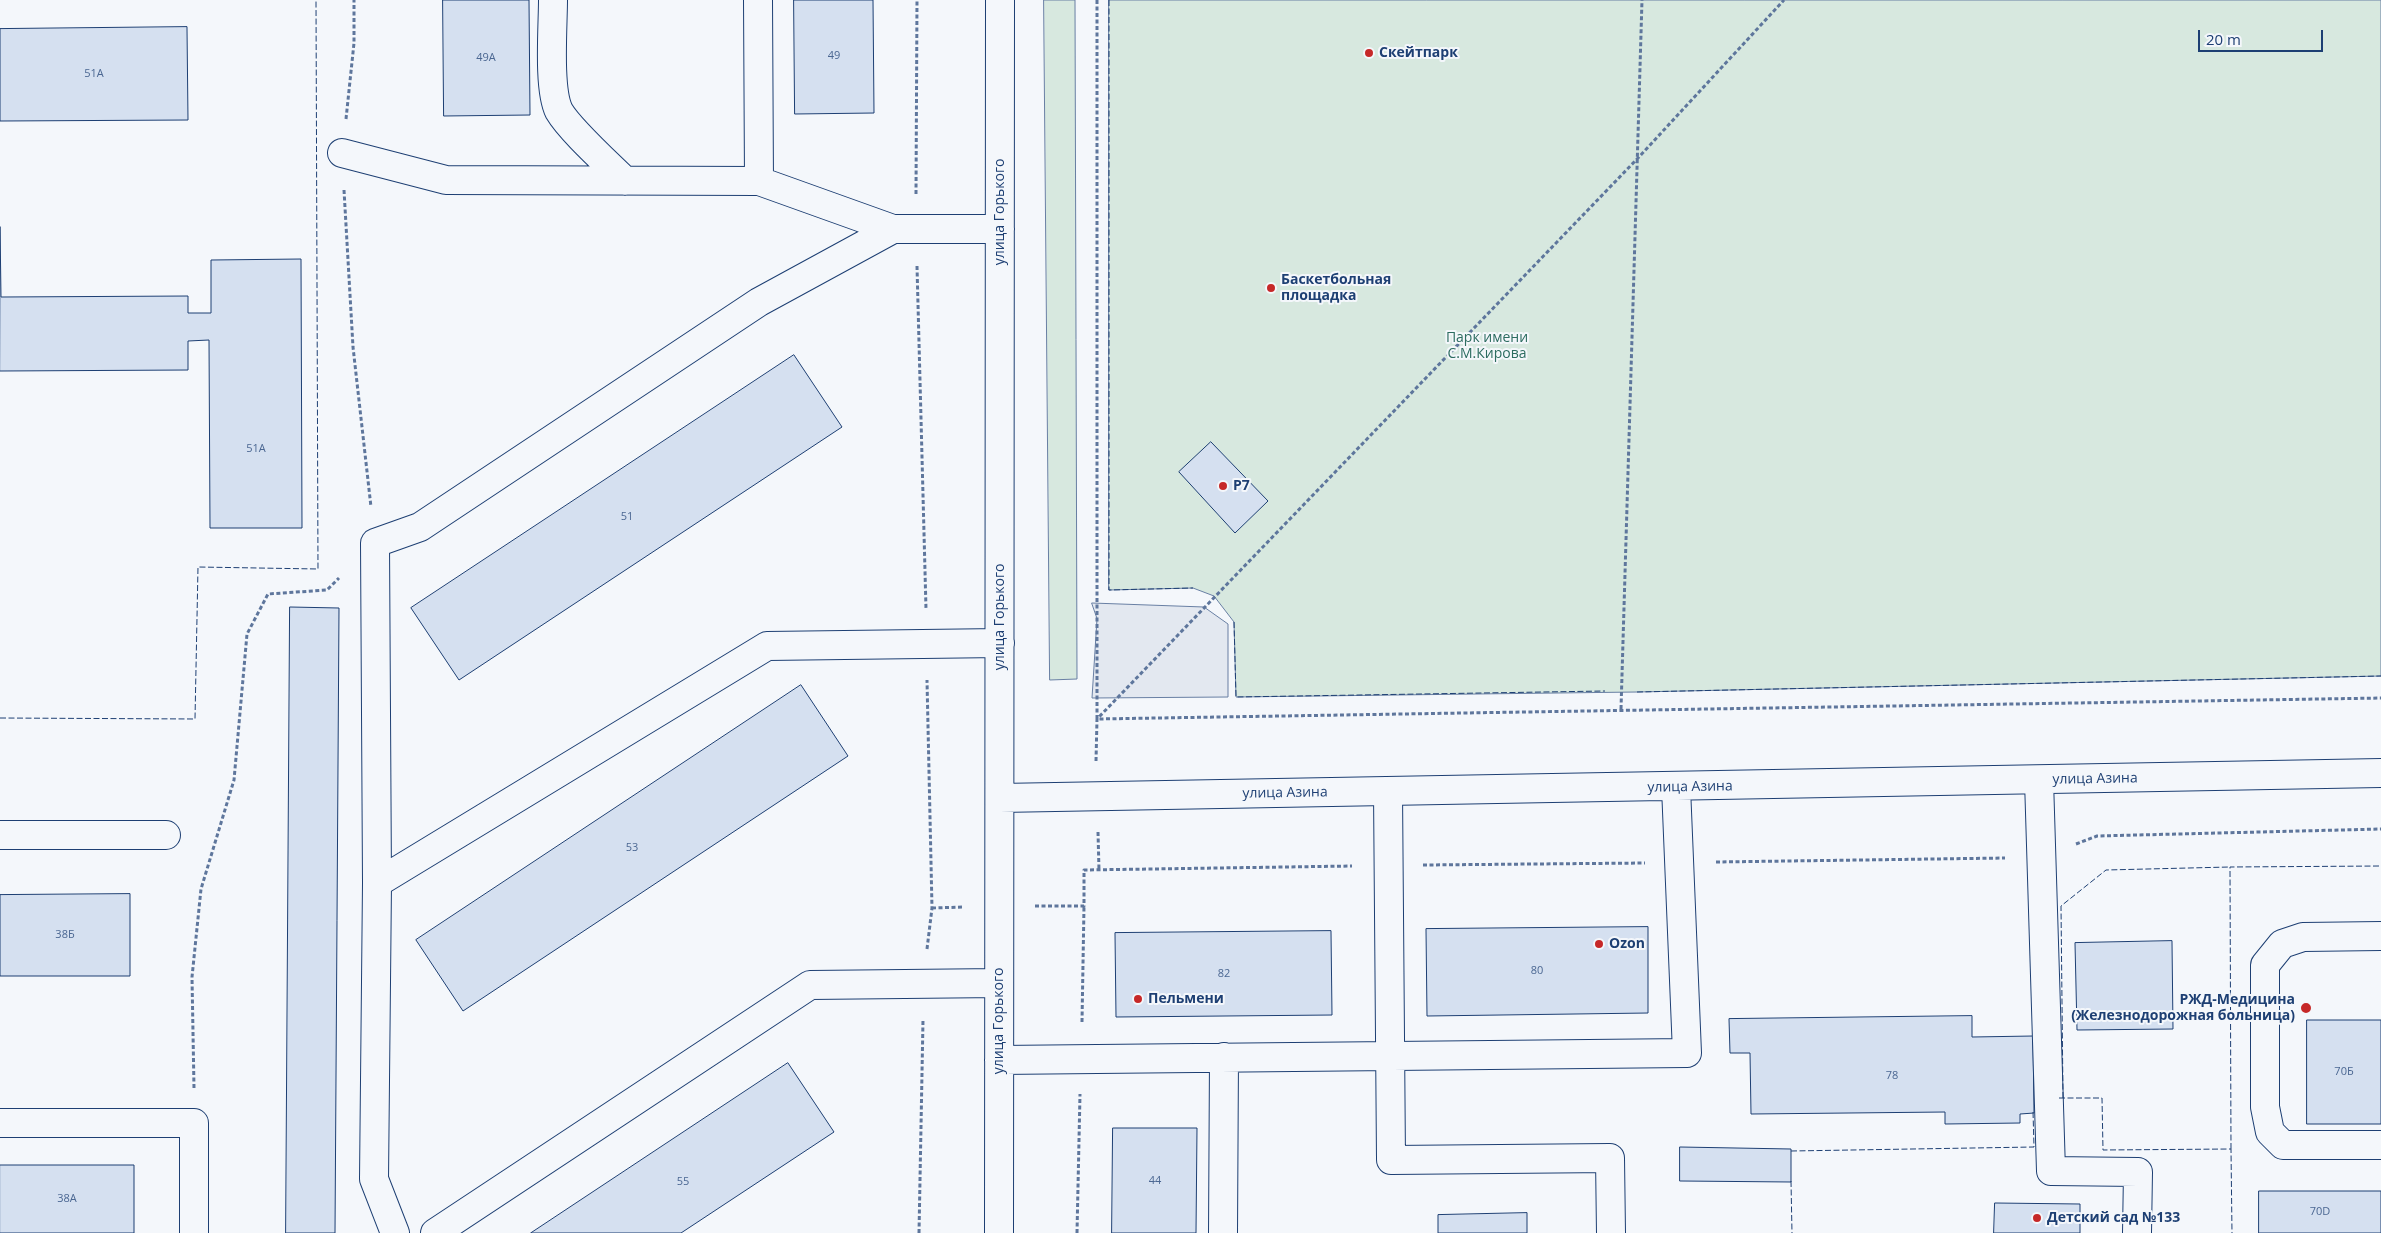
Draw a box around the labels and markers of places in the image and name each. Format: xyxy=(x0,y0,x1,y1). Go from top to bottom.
place label: Скейтпарк xyxy=(1379,45,1458,61)
marker: Скейтпарк xyxy=(1363,47,1375,59)
place label: Баскетбольная площадка xyxy=(1281,272,1391,304)
marker: Баскетбольная площадка xyxy=(1265,282,1277,294)
place label: Р7 xyxy=(1233,478,1250,494)
marker: Р7 xyxy=(1217,480,1229,492)
place label: Ozon xyxy=(1609,936,1645,952)
marker: Ozon xyxy=(1593,938,1605,950)
place label: Пельмени xyxy=(1148,991,1224,1007)
place label: РЖД-Медицина (Железнодорожная больница) xyxy=(2071,992,2295,1024)
marker: Пельмени xyxy=(1132,993,1144,1005)
marker: РЖД-Медицина (Железнодорожная больница) xyxy=(2299,1001,2313,1015)
place label: Детский сад №133 xyxy=(2047,1210,2180,1226)
marker: Детский сад №133 xyxy=(2031,1212,2043,1224)

